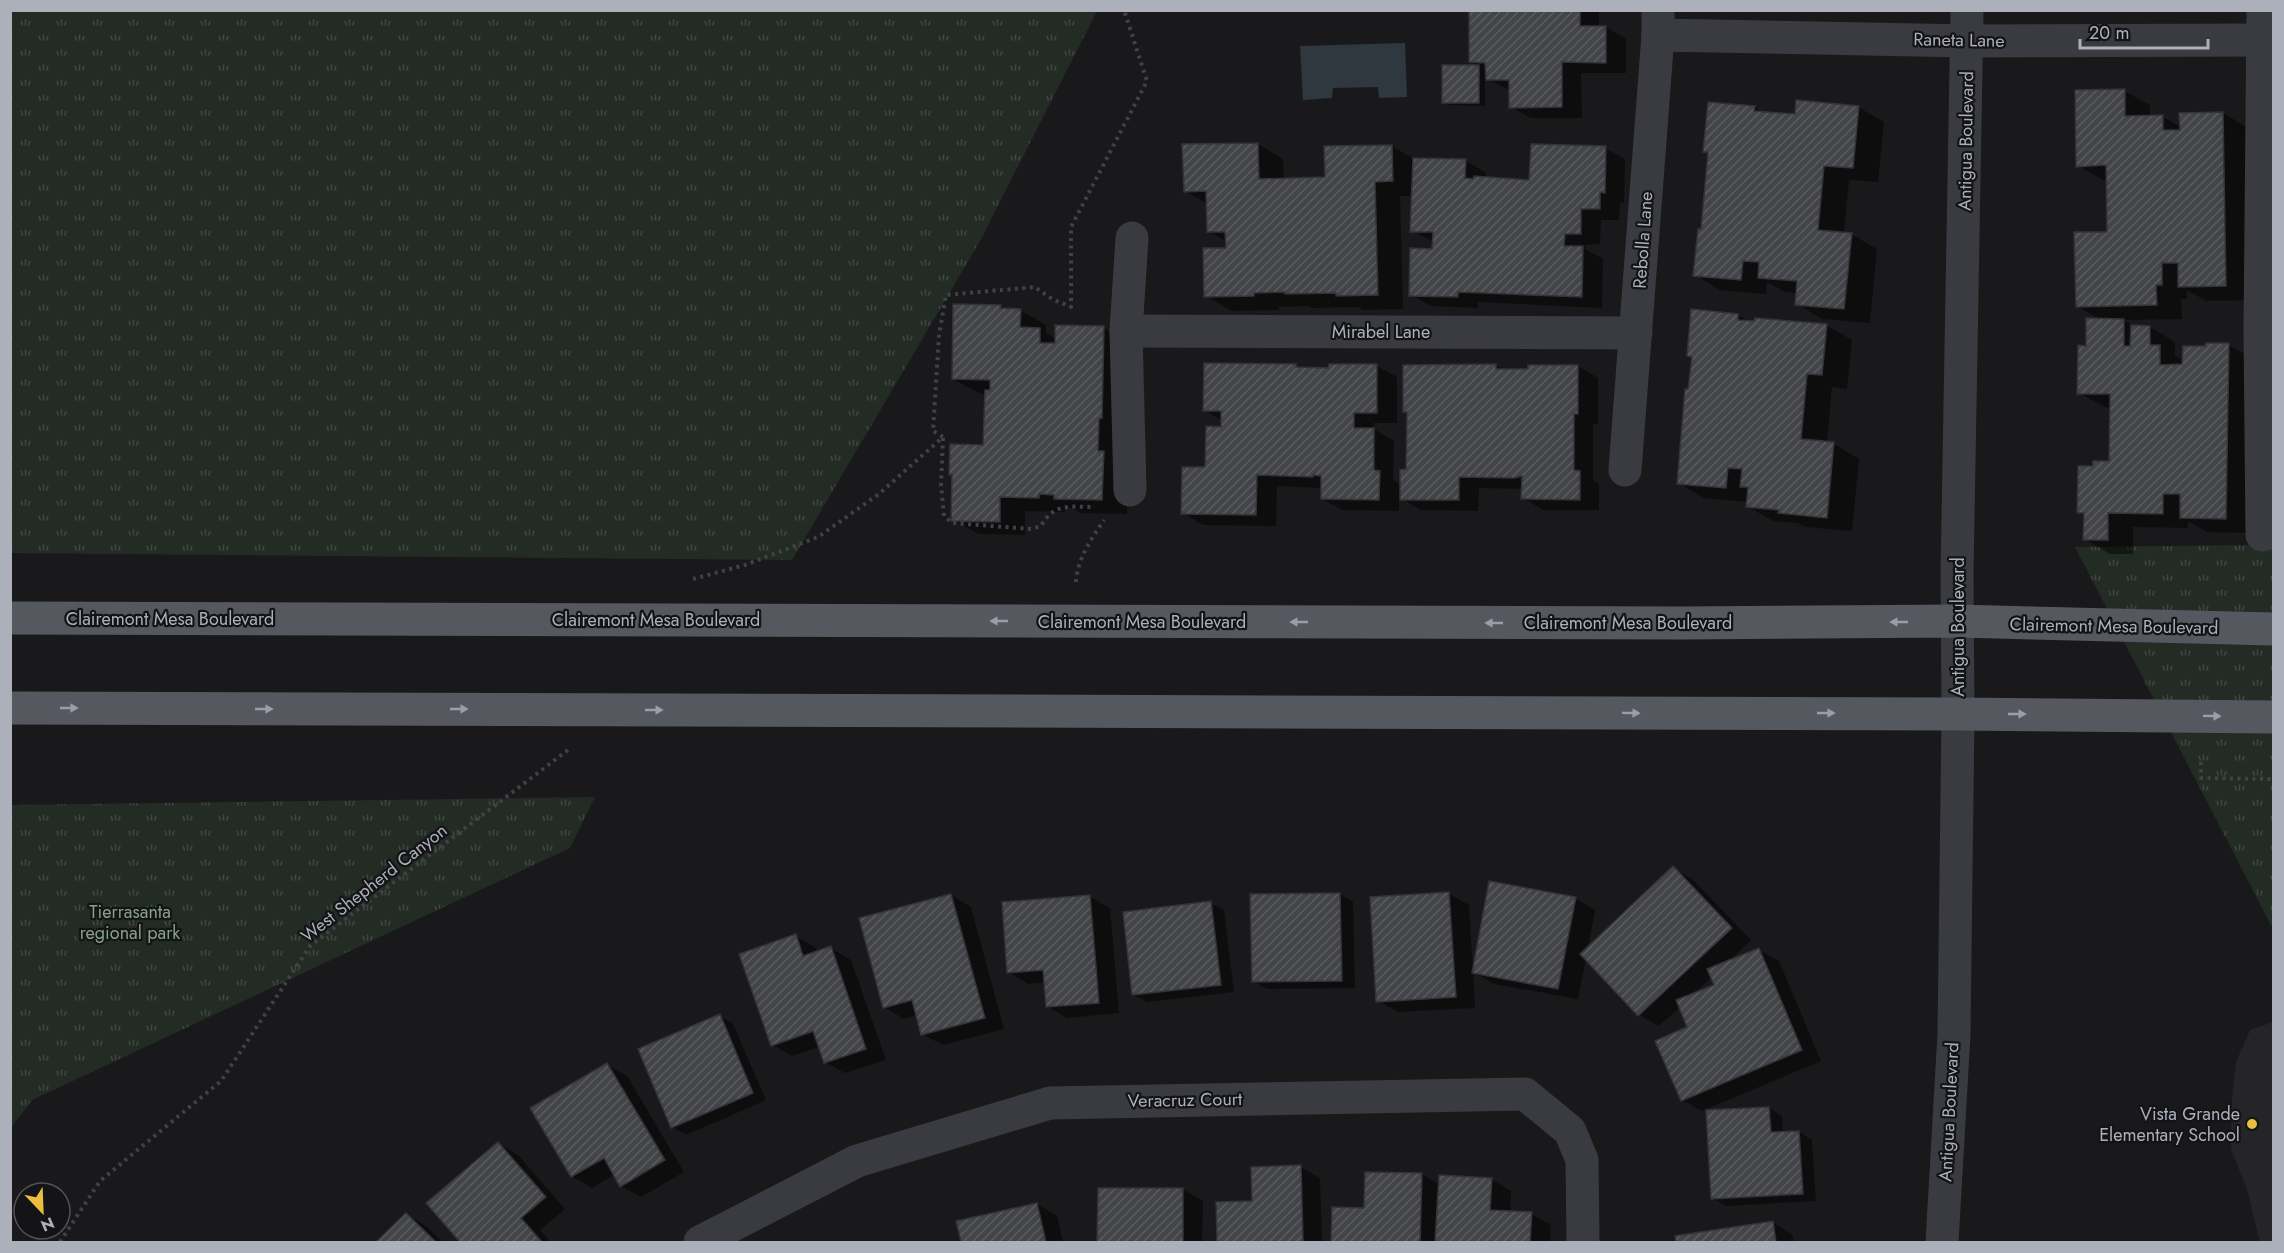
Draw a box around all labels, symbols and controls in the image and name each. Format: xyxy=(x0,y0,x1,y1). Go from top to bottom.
scale bar xyxy=(2080,12,2208,50)
text: 20 m xyxy=(2089,20,2129,46)
street label: Raneta Lane xyxy=(1913,26,2005,54)
street label: Antigua Boulevard xyxy=(1952,71,1980,211)
street label: Rebolla Lane xyxy=(1627,191,1659,289)
street label: Mirabel Lane xyxy=(1332,319,1430,345)
street label: Antigua Boulevard xyxy=(1945,557,1971,697)
street label: Clairemont Mesa Boulevard xyxy=(66,606,274,632)
street label: Clairemont Mesa Boulevard xyxy=(552,607,760,633)
street label: Clairemont Mesa Boulevard xyxy=(1038,609,1246,635)
street label: Clairemont Mesa Boulevard xyxy=(1524,610,1732,636)
street label: Clairemont Mesa Boulevard xyxy=(2009,611,2219,641)
one-way arrow xyxy=(989,616,1008,626)
one-way arrow xyxy=(1289,617,1308,627)
one-way arrow xyxy=(1889,617,1908,627)
one-way arrow xyxy=(1484,618,1503,628)
one-way arrow xyxy=(59,703,78,713)
one-way arrow xyxy=(254,704,273,714)
one-way arrow xyxy=(449,704,468,714)
one-way arrow xyxy=(644,705,663,715)
one-way arrow xyxy=(1621,708,1640,718)
one-way arrow xyxy=(1816,708,1835,718)
one-way arrow xyxy=(2007,709,2026,719)
one-way arrow xyxy=(2202,712,2221,721)
street label: West Shepherd Canyon xyxy=(295,818,453,948)
park label: Tierrasanta regional park xyxy=(80,899,180,946)
street label: Antigua Boulevard xyxy=(1932,1042,1966,1182)
street label: Veracruz Court xyxy=(1128,1086,1243,1114)
place label: Vista Grande Elementary School xyxy=(2099,1101,2240,1148)
marker: Vista Grande Elementary School xyxy=(2245,1117,2259,1131)
north arrow xyxy=(12,1181,72,1241)
text: N xyxy=(37,1211,58,1237)

